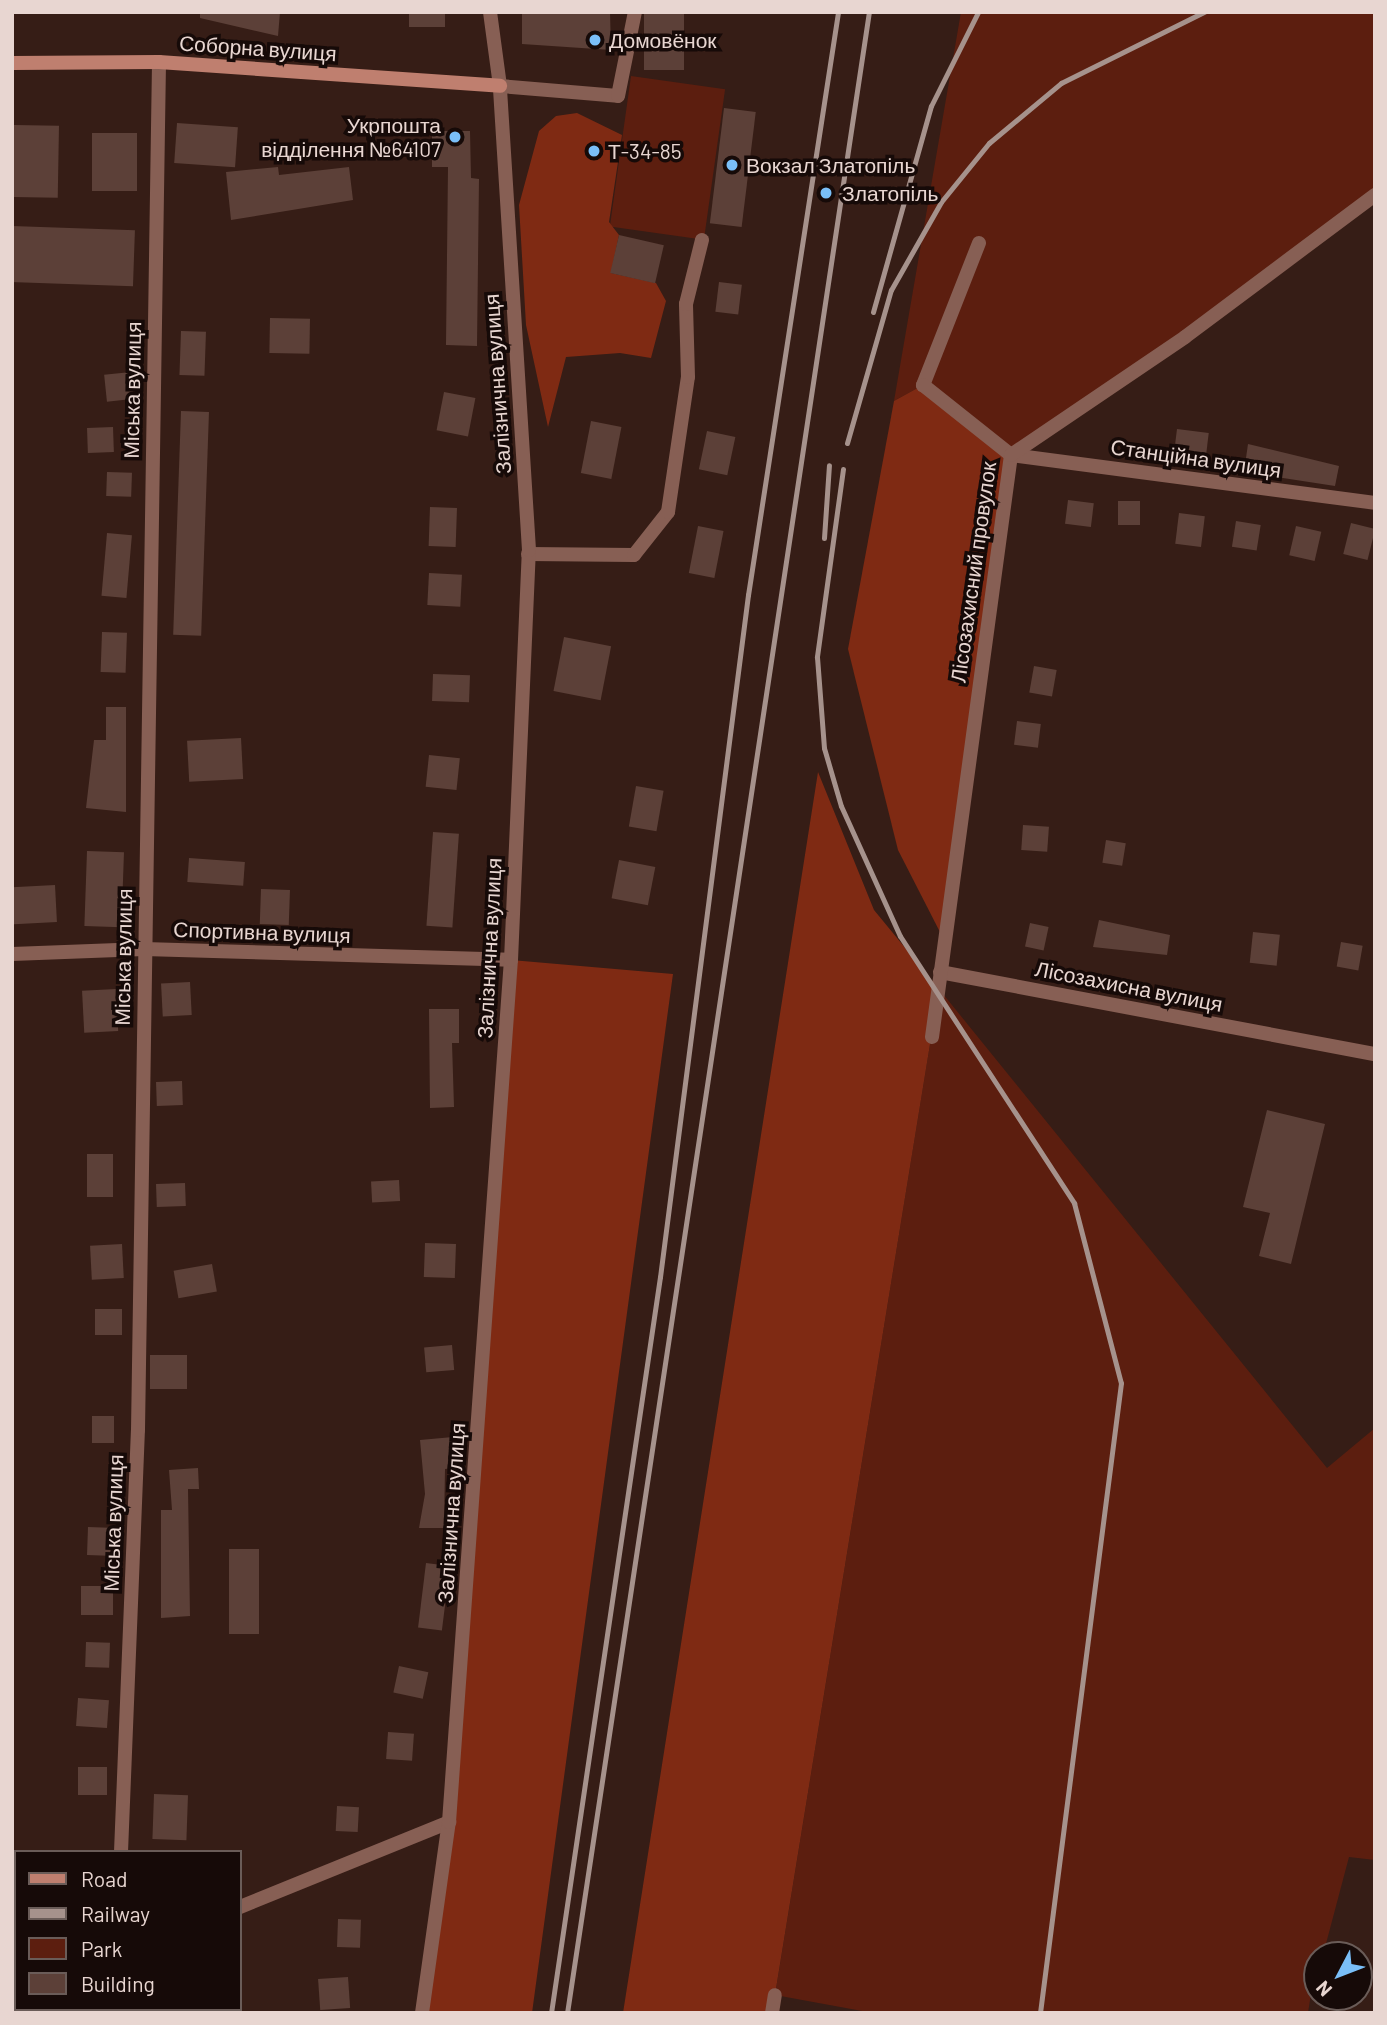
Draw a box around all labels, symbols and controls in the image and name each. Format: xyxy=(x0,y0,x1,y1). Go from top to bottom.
place label: Домовёнок xyxy=(609,27,717,53)
street label: Соборна вулиця xyxy=(178,30,338,66)
marker: Домовёнок xyxy=(587,32,603,48)
place label: Укрпошта відділення №64107 xyxy=(261,112,441,162)
marker: Укрпошта відділення №64107 xyxy=(447,129,463,145)
place label: Т-34-85 xyxy=(608,138,681,164)
marker: Т-34-85 xyxy=(586,143,602,159)
place label: Вокзал Златопіль xyxy=(746,152,915,178)
marker: Вокзал Златопіль xyxy=(724,157,740,173)
place label: Златопіль xyxy=(842,180,938,206)
marker: Златопіль xyxy=(816,183,836,203)
street label: Залізнична вулиця xyxy=(478,293,516,475)
street label: Міська вулиця xyxy=(118,321,146,459)
street label: Станційна вулиця xyxy=(1109,434,1283,482)
street label: Лісозахисний провулок xyxy=(945,460,1001,684)
street label: Залізнична вулиця xyxy=(472,857,506,1039)
street label: Міська вулиця xyxy=(109,888,137,1026)
street label: Спортивна вулиця xyxy=(173,916,351,948)
street label: Лісозахисна вулиця xyxy=(1033,955,1225,1017)
street label: Залізнична вулиця xyxy=(432,1422,470,1604)
street label: Міська вулиця xyxy=(98,1454,128,1592)
legend xyxy=(14,1850,242,2011)
text: Road xyxy=(81,1866,127,1891)
text: Railway xyxy=(81,1901,150,1926)
text: Park xyxy=(81,1936,122,1961)
north arrow xyxy=(1303,1941,1373,2011)
text: Building xyxy=(81,1971,155,1996)
text: N xyxy=(1311,1977,1336,2001)

